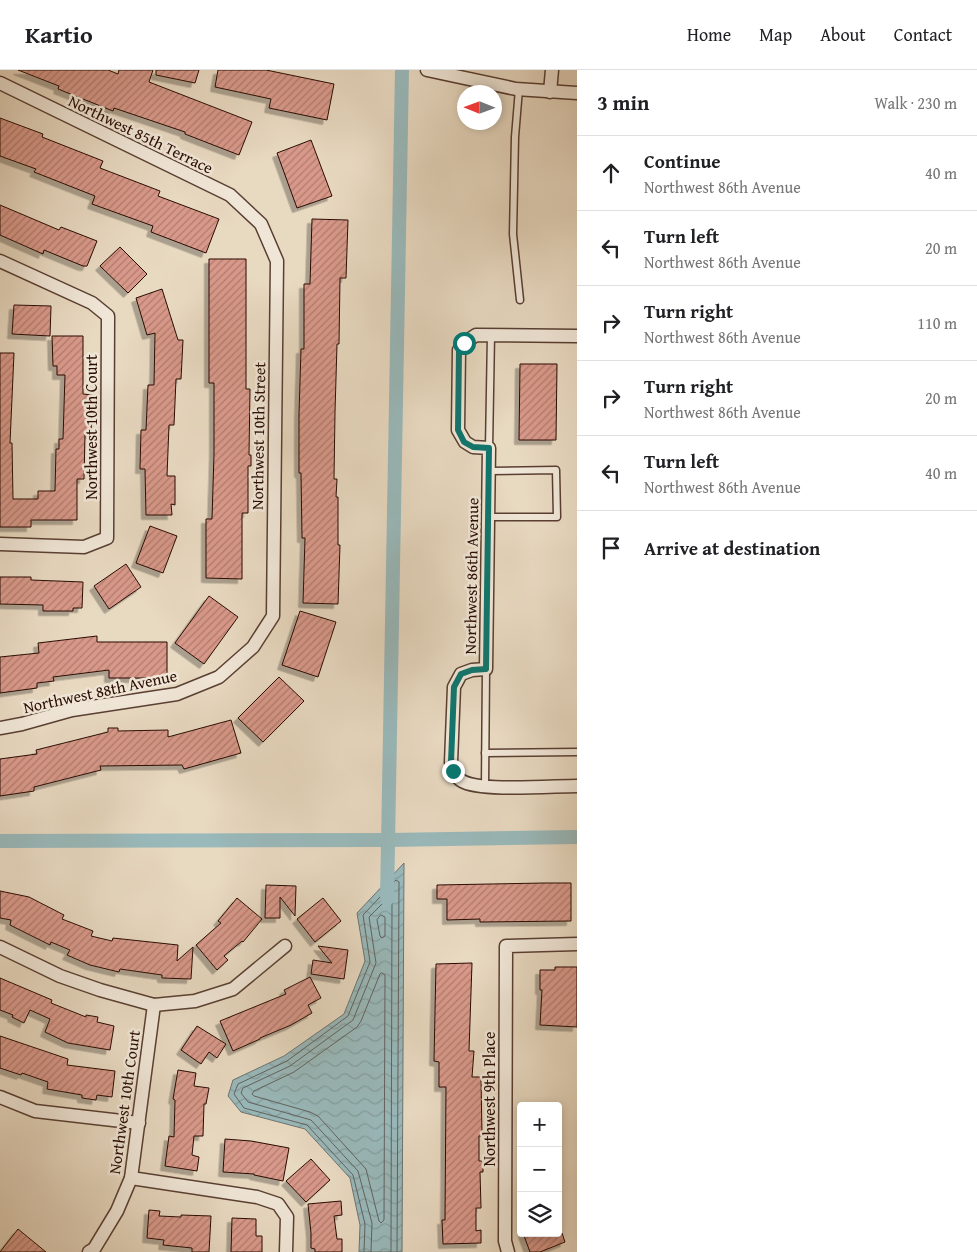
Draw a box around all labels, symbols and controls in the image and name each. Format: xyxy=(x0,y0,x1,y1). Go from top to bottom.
text: Kartio xyxy=(25,17,93,52)
text: Home xyxy=(687,21,731,48)
text: Map xyxy=(759,21,792,48)
text: About xyxy=(820,21,866,48)
text: Contact xyxy=(894,21,952,48)
north arrow xyxy=(457,85,502,130)
text: 3 min xyxy=(597,87,649,118)
street label: Northwest 85th Terrace xyxy=(64,88,218,180)
text: Walk · 230 m xyxy=(874,91,957,115)
text: Continue xyxy=(644,147,721,175)
icon: ahead xyxy=(597,159,625,187)
text: 40 m xyxy=(925,161,957,185)
text: Northwest 86th Avenue xyxy=(644,175,801,199)
text: Turn left xyxy=(644,222,719,250)
icon: left xyxy=(597,234,625,262)
text: 20 m xyxy=(925,236,957,260)
text: Northwest 86th Avenue xyxy=(644,250,801,274)
text: Turn right xyxy=(644,297,733,325)
icon: right xyxy=(597,309,625,337)
text: 110 m xyxy=(917,311,957,335)
text: Northwest 86th Avenue xyxy=(644,325,801,349)
route start xyxy=(453,332,476,355)
street label: Northwest 10th Court xyxy=(79,354,103,500)
street label: Northwest 10th Street xyxy=(245,361,271,510)
text: Turn right xyxy=(644,372,733,400)
icon: right xyxy=(597,384,625,412)
text: 20 m xyxy=(925,386,957,410)
text: Northwest 86th Avenue xyxy=(644,400,801,424)
text: Turn left xyxy=(644,447,719,475)
icon: left xyxy=(597,459,625,487)
text: 40 m xyxy=(925,461,957,485)
text: Northwest 86th Avenue xyxy=(644,475,801,499)
street label: Northwest 86th Avenue xyxy=(458,497,484,655)
icon: arrive xyxy=(597,534,625,562)
text: Arrive at destination xyxy=(644,534,820,562)
street label: Northwest 88th Avenue xyxy=(21,663,179,719)
route end xyxy=(442,760,465,783)
street label: Northwest 10th Court xyxy=(102,1028,146,1176)
street label: Northwest 9th Place xyxy=(477,1031,501,1167)
map controls xyxy=(517,1102,562,1237)
button: + xyxy=(517,1102,562,1147)
button: − xyxy=(517,1147,562,1192)
button: layers xyxy=(517,1192,562,1237)

